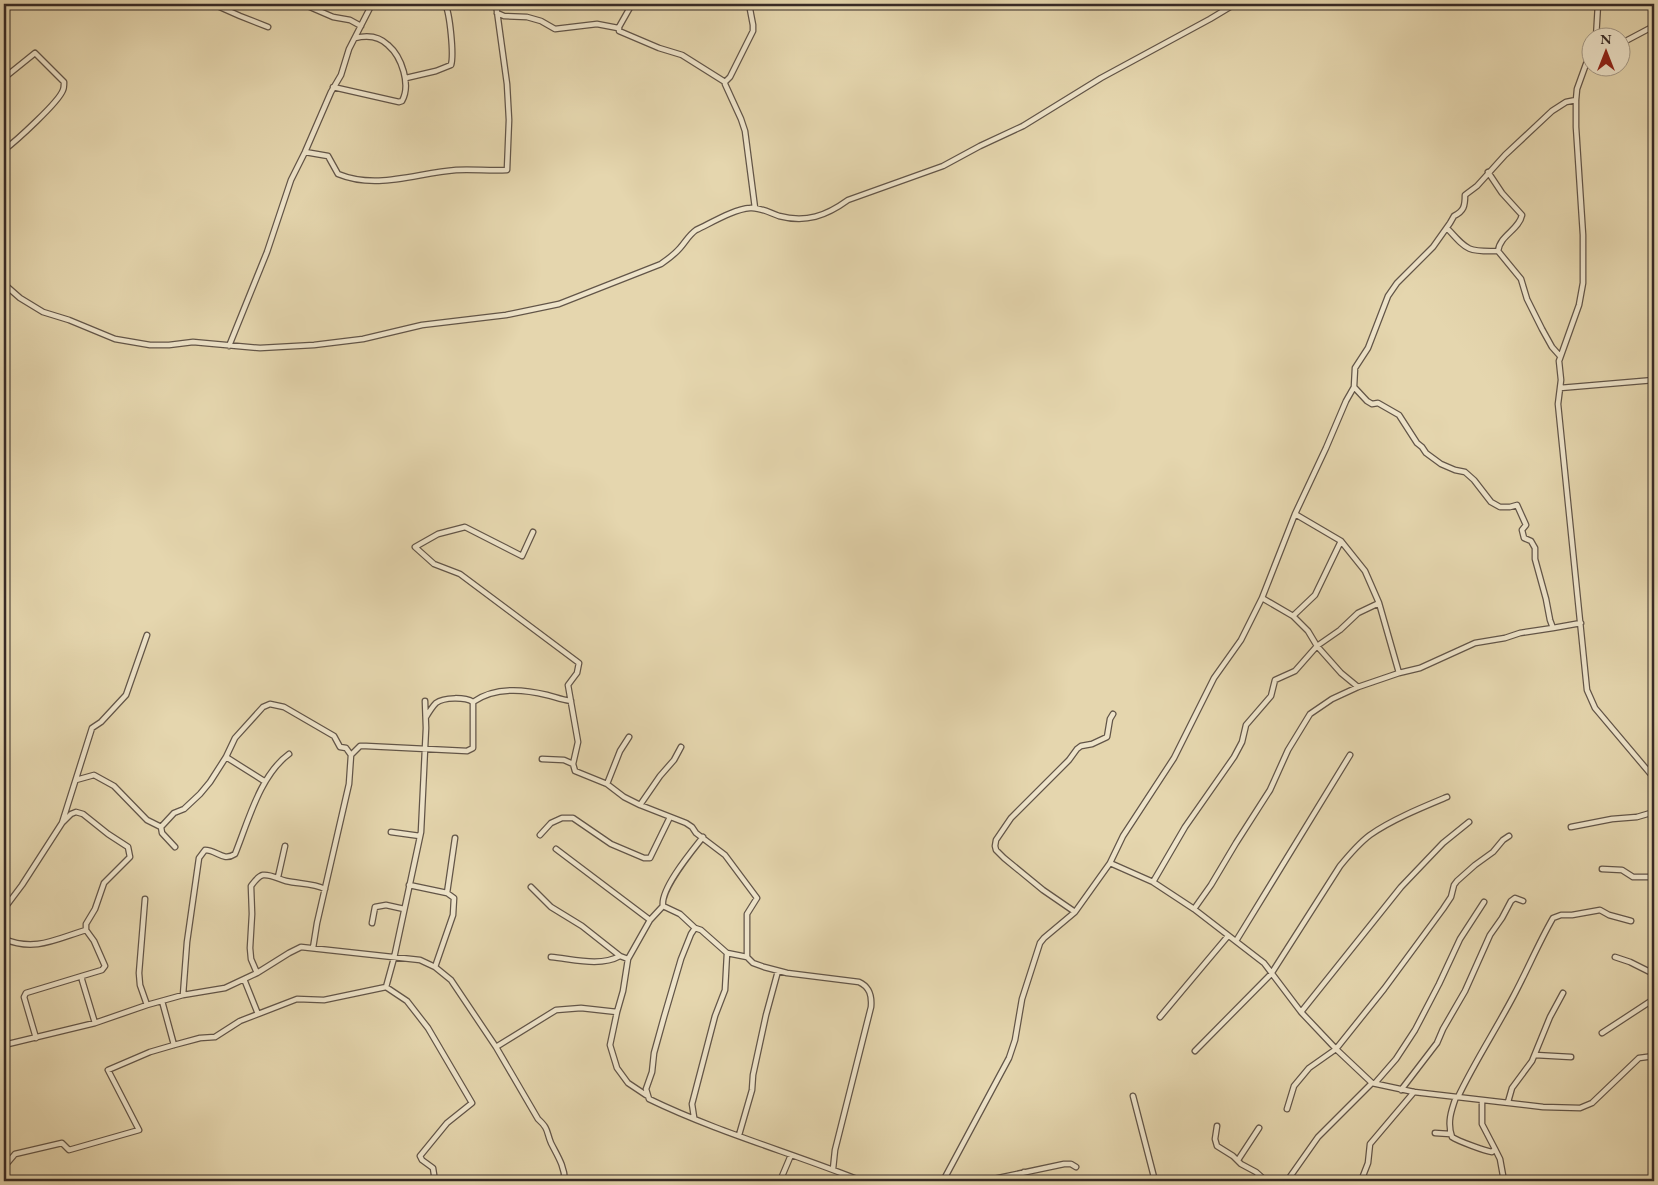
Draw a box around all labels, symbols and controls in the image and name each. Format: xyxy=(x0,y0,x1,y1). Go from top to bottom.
north arrow xyxy=(1580,28,1630,78)
text: N xyxy=(1600,30,1612,48)

